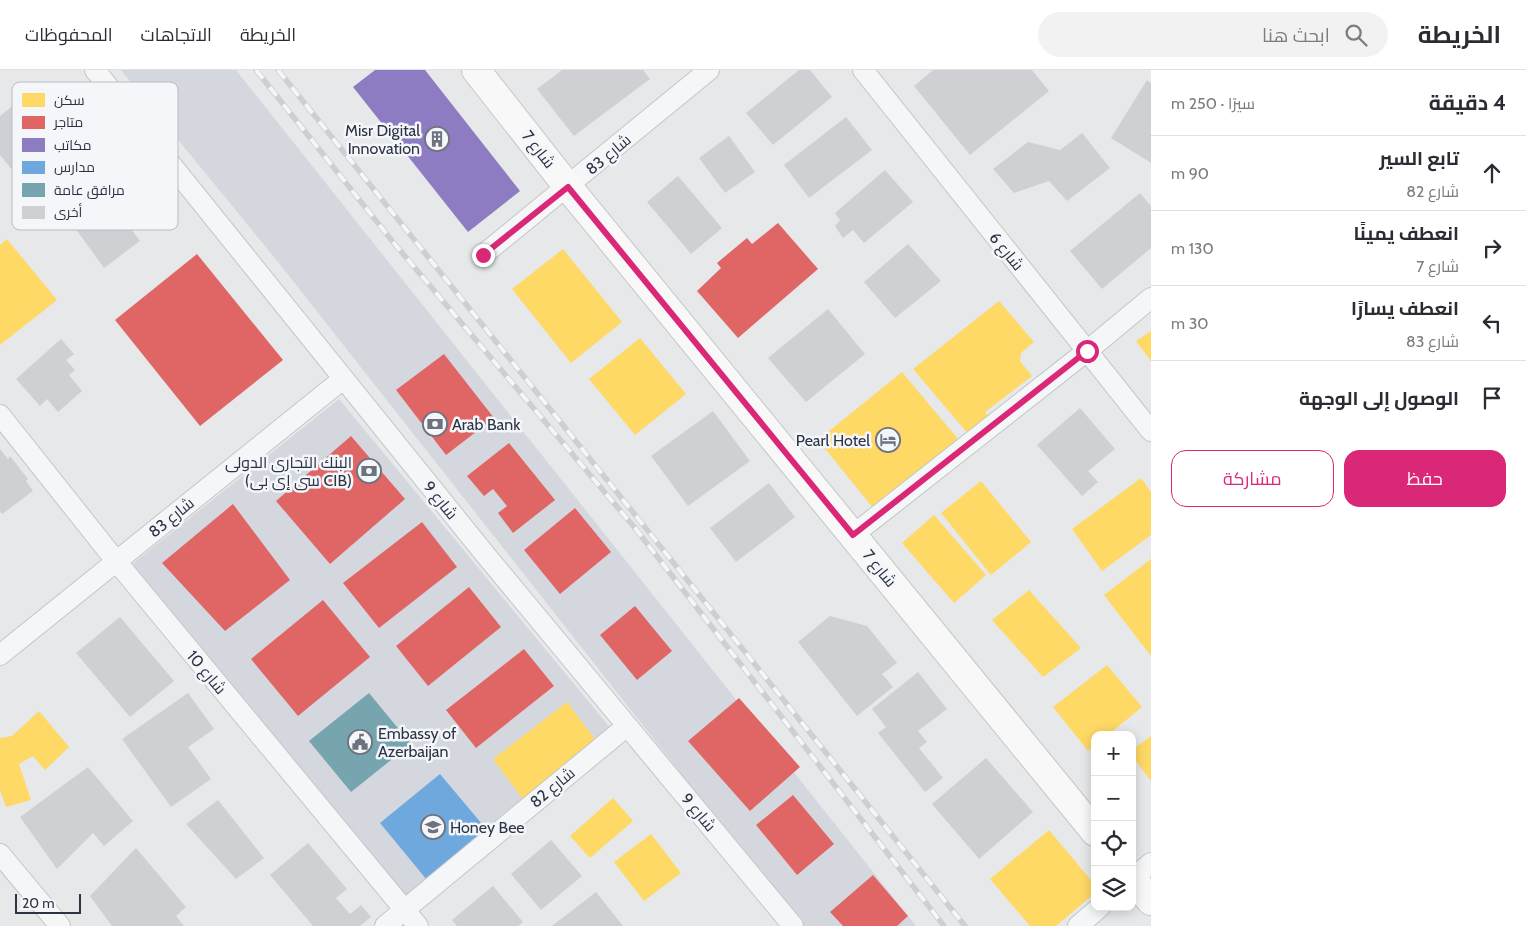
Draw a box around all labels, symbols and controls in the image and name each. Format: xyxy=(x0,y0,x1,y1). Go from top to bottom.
search box xyxy=(1038,12,1388,57)
text: الخريطة xyxy=(1418,20,1501,49)
icon: search xyxy=(1342,21,1370,49)
text: المحفوظات xyxy=(25,24,113,46)
text: الاتجاهات xyxy=(141,24,212,46)
text: الخريطة xyxy=(240,24,296,46)
text: ابحث هنا xyxy=(1262,24,1330,47)
legend xyxy=(12,82,178,230)
text: 4 دقيقة xyxy=(1429,90,1506,115)
text: سكن xyxy=(54,91,85,109)
text: سيرًا · 250 m xyxy=(1171,94,1255,113)
text: متاجر xyxy=(53,113,83,131)
place label: Misr Digital Innovation xyxy=(345,121,420,158)
building icon: Misr Digital Innovation xyxy=(424,126,450,152)
street label: شارع 7 xyxy=(516,127,559,173)
street label: شارع 83 xyxy=(582,130,636,180)
text: مكاتب xyxy=(54,136,92,154)
text: تابع السير xyxy=(1379,147,1459,170)
text: مدارس xyxy=(54,158,95,176)
icon: ahead xyxy=(1478,159,1506,187)
text: 90 m xyxy=(1171,164,1209,183)
text: مرافق عامة xyxy=(54,181,125,199)
text: شارع 82 xyxy=(1406,182,1459,201)
text: أخرى xyxy=(54,203,83,221)
text: انعطف يمينًا xyxy=(1353,222,1459,245)
street label: شارع 6 xyxy=(984,228,1028,276)
icon: right xyxy=(1478,234,1506,262)
text: 130 m xyxy=(1171,239,1214,258)
route end xyxy=(472,244,495,267)
text: شارع 7 xyxy=(1416,257,1459,276)
text: انعطف يسارًا xyxy=(1351,297,1459,320)
icon: left xyxy=(1478,309,1506,337)
text: 30 m xyxy=(1171,314,1208,333)
text: شارع 83 xyxy=(1406,332,1459,351)
route start xyxy=(1076,340,1099,363)
icon: arrive xyxy=(1478,384,1506,412)
text: الوصول إلى الوجهة xyxy=(1299,387,1459,410)
bank icon: Arab Bank xyxy=(422,411,448,437)
place label: Arab Bank xyxy=(452,415,521,434)
hotel icon: Pearl Hotel xyxy=(875,427,901,453)
place label: Pearl Hotel xyxy=(796,431,870,450)
button: مشاركة xyxy=(1171,450,1334,507)
button: حفظ xyxy=(1344,450,1506,507)
place label: البنك التجارى الدولى (سى إى بى CIB) xyxy=(225,453,352,491)
bank icon: البنك التجارى الدولى (سى إى بى CIB) xyxy=(356,458,382,484)
street label: شارع 9 xyxy=(418,477,462,525)
street label: شارع 83 xyxy=(145,493,199,543)
street label: شارع 7 xyxy=(857,546,900,592)
street label: شارع 10 xyxy=(181,647,230,699)
place label: Embassy of Azerbaijan xyxy=(378,724,457,761)
public building icon: Embassy of Azerbaijan xyxy=(347,729,373,755)
map controls xyxy=(1091,731,1136,911)
button: + xyxy=(1091,731,1136,776)
street label: شارع 82 xyxy=(526,763,580,813)
button: − xyxy=(1091,776,1136,821)
street label: شارع 9 xyxy=(676,789,720,836)
school or university icon: Honey Bee xyxy=(420,814,446,840)
place label: Honey Bee xyxy=(450,818,525,837)
button: locate xyxy=(1091,821,1136,866)
button: layers xyxy=(1091,866,1136,911)
scale bar xyxy=(15,891,81,914)
text: 20 m xyxy=(22,894,55,912)

